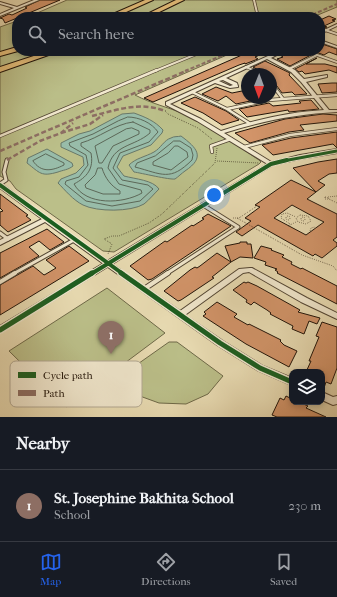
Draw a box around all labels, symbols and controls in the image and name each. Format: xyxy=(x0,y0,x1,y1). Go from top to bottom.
search box xyxy=(12,12,325,56)
icon: search xyxy=(26,23,48,45)
text: Search here xyxy=(58,25,134,43)
north arrow xyxy=(241,68,277,104)
your location xyxy=(204,185,224,205)
pin: 1 xyxy=(98,321,124,354)
legend xyxy=(10,361,142,407)
text: Cycle path xyxy=(43,369,94,382)
map controls xyxy=(289,369,325,405)
button: layers xyxy=(289,369,325,405)
text: Path xyxy=(43,387,66,400)
text: Nearby xyxy=(16,433,70,453)
text: St. Josephine Bakhita School xyxy=(54,489,234,507)
text: 1 xyxy=(27,498,31,513)
text: 230 m xyxy=(288,498,321,513)
text: School xyxy=(54,507,90,522)
tab: Map xyxy=(40,551,62,588)
tab: Directions xyxy=(141,551,191,588)
tab: Saved xyxy=(270,551,297,588)

